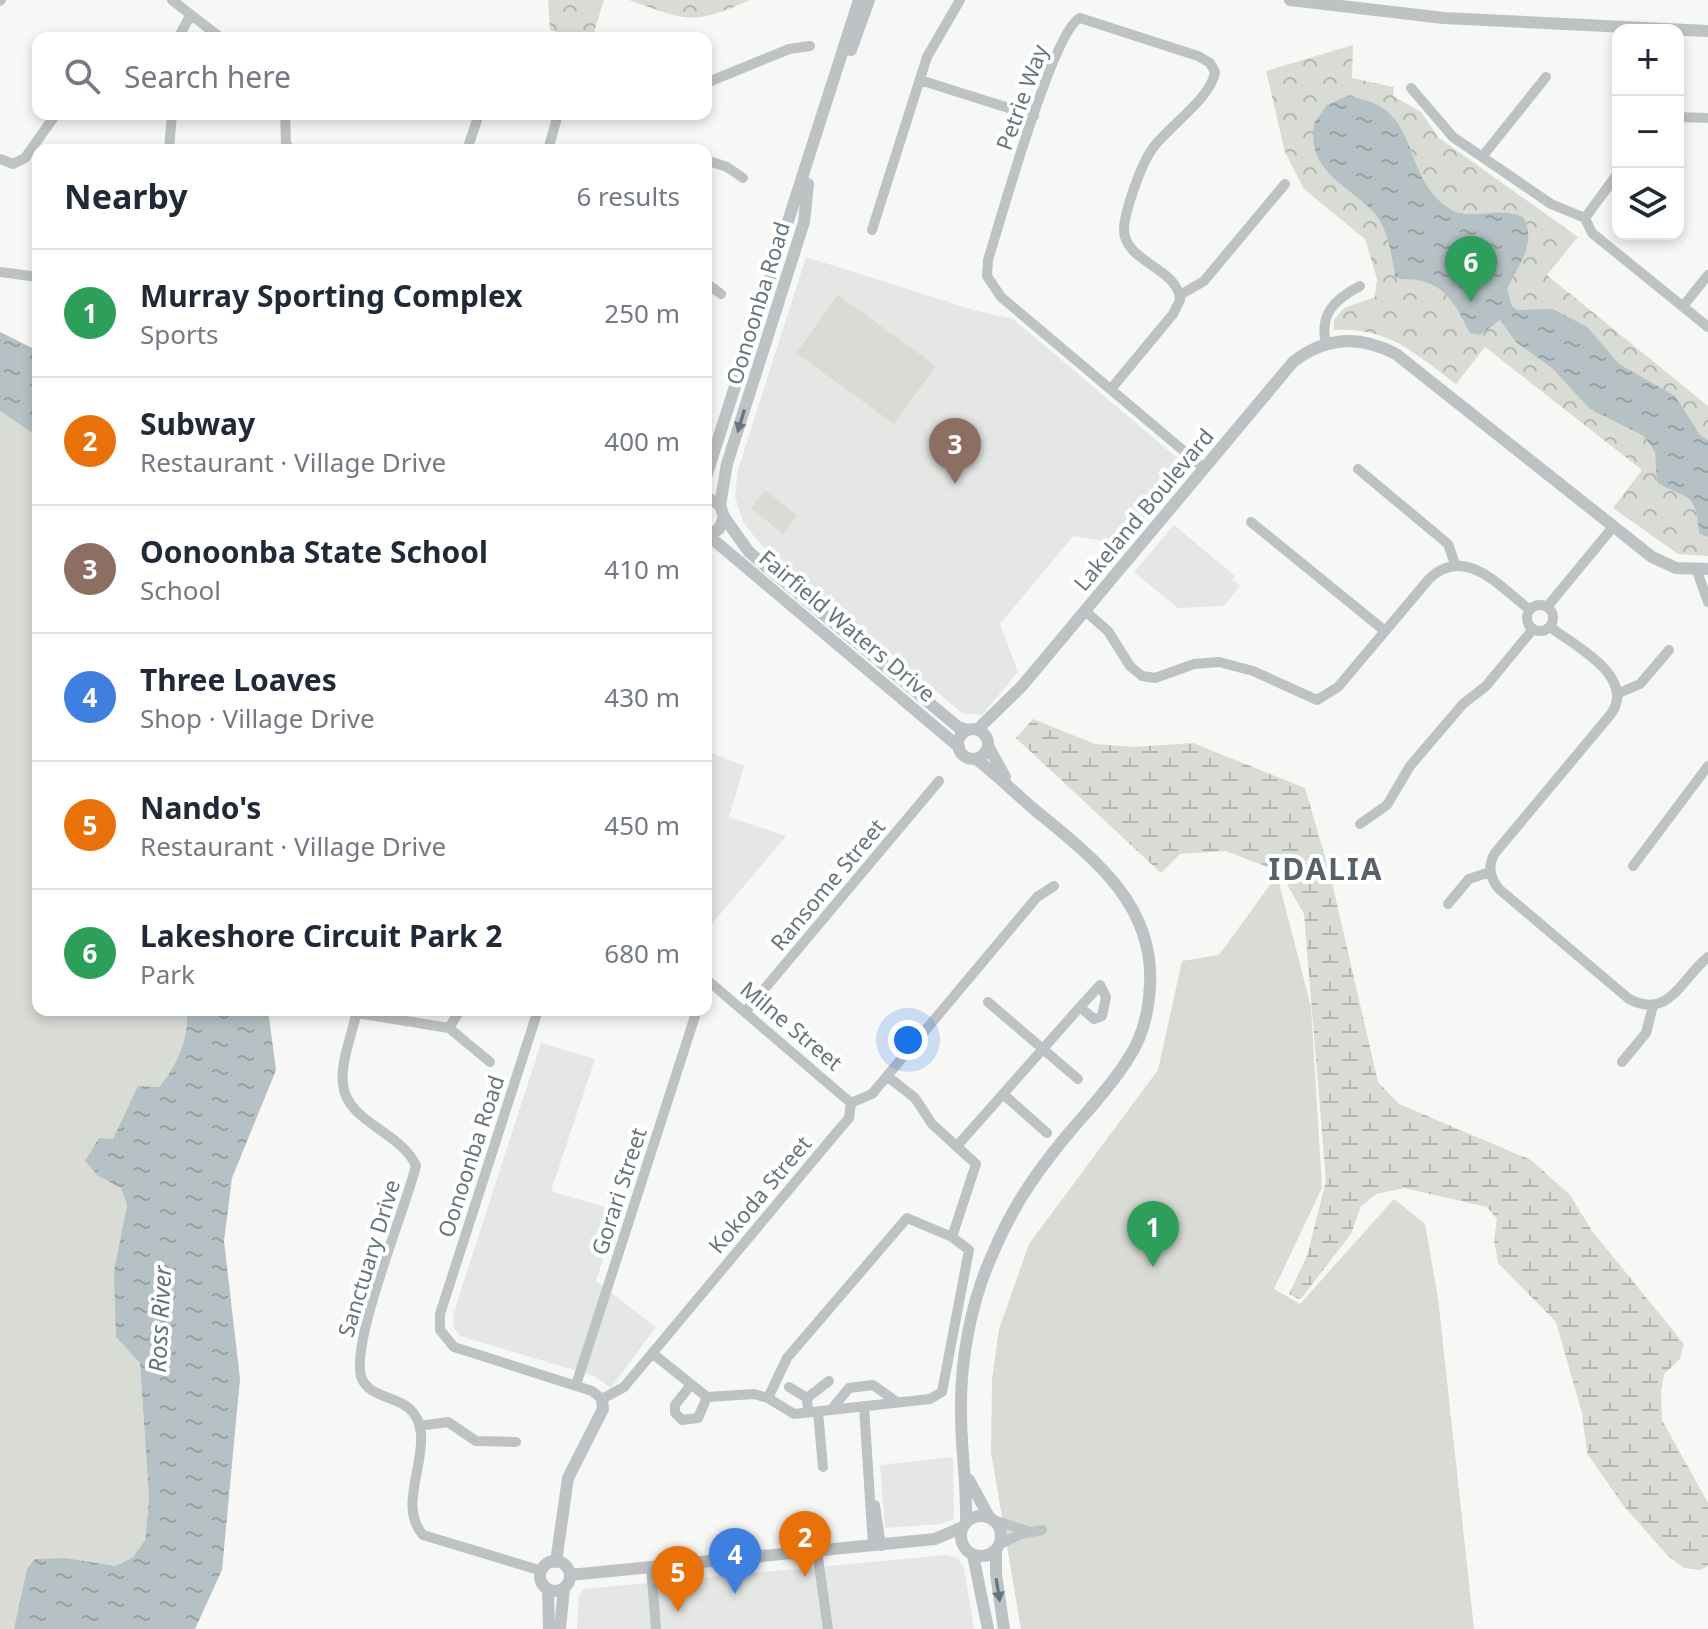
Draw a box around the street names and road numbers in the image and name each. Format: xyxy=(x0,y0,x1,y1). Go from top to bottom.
street label: Petrie Way xyxy=(988,39,1054,154)
street label: Oonoonba Road xyxy=(718,218,796,388)
street label: Lakeland Boulevard xyxy=(1066,421,1220,597)
street label: Fairfield Waters Drive xyxy=(753,542,943,708)
street label: Ransome Street xyxy=(763,812,891,956)
street label: Milne Street xyxy=(735,974,849,1077)
street label: Oonoonba Road xyxy=(430,1071,510,1241)
street label: Gorari Street xyxy=(583,1123,653,1259)
street label: Kokoda Street xyxy=(701,1129,817,1259)
street label: Sanctuary Drive xyxy=(330,1176,406,1340)

